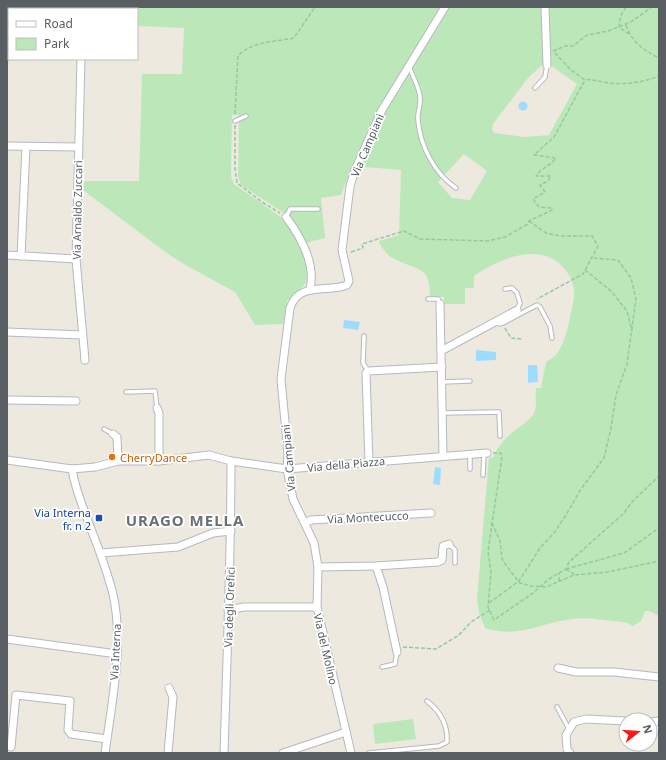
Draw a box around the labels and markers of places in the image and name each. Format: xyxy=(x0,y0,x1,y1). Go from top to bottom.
place label: CherryDance xyxy=(120,450,187,465)
marker: CherryDance xyxy=(107,452,117,462)
place label: Via Interna fr. n 2 xyxy=(34,505,91,533)
marker: Via Interna fr. n 2 xyxy=(94,513,104,523)

